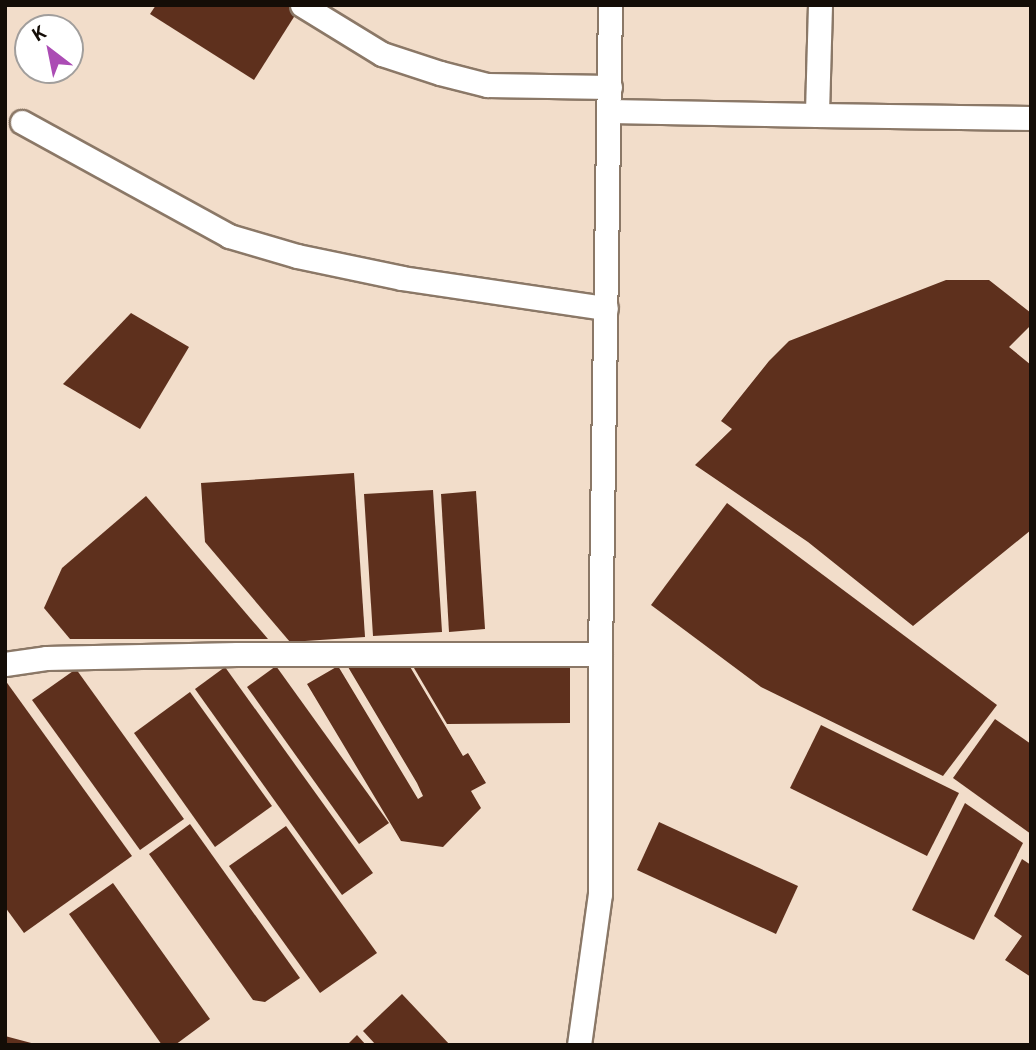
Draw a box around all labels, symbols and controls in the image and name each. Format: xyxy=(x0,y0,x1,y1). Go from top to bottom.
north arrow xyxy=(14,14,84,84)
text: K xyxy=(28,20,50,45)

